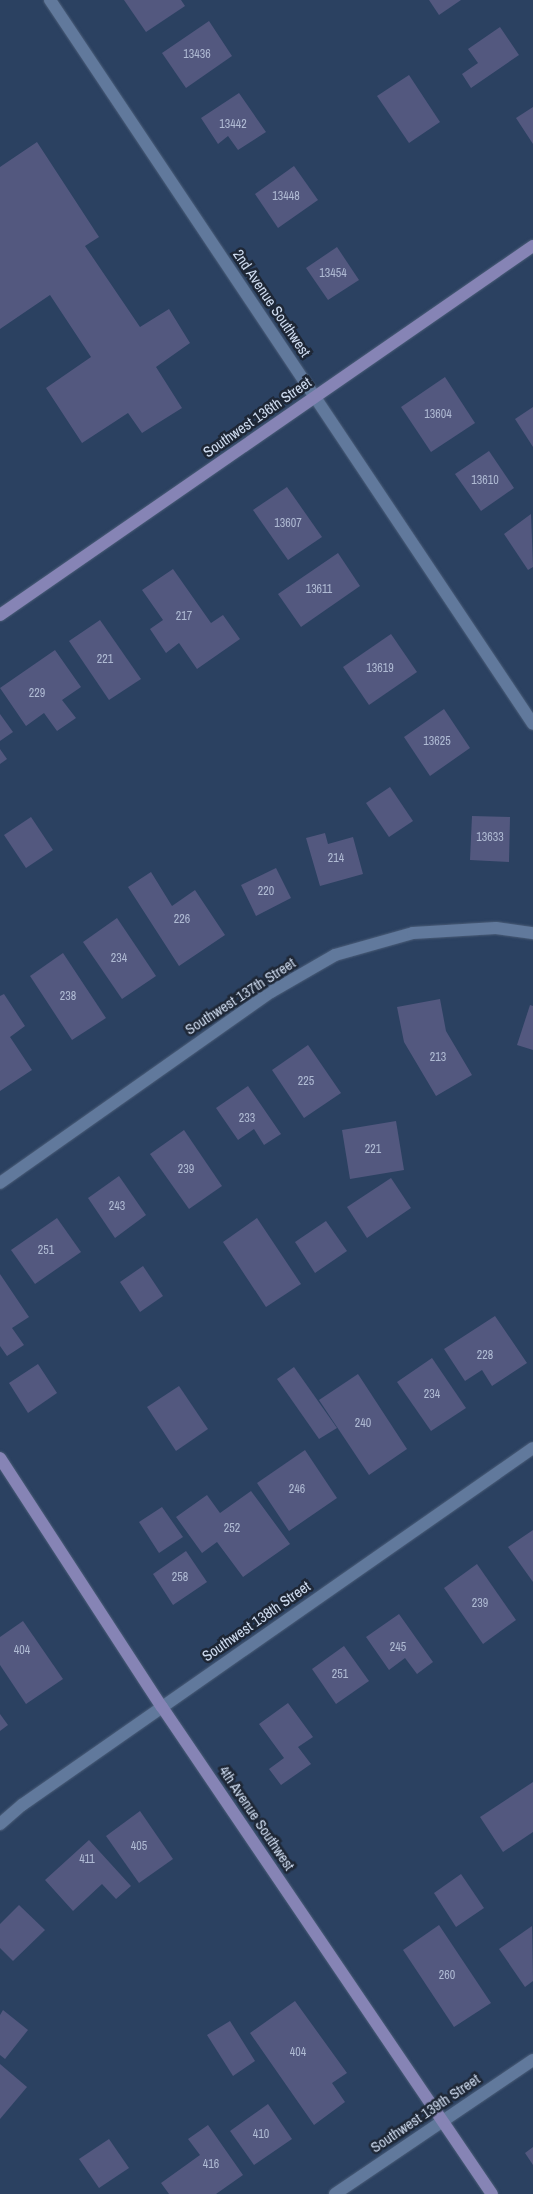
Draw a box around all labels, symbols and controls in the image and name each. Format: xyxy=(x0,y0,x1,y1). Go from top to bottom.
house number: 13436 xyxy=(183,48,211,62)
house number: 13442 xyxy=(219,118,247,132)
house number: 13448 xyxy=(272,190,300,204)
street label: 2nd Avenue Southwest xyxy=(229,246,315,360)
house number: 13454 xyxy=(319,267,347,281)
street label: Southwest 136th Street xyxy=(199,373,315,461)
house number: 13604 xyxy=(424,408,452,422)
house number: 13610 xyxy=(471,474,499,488)
house number: 13607 xyxy=(274,517,302,531)
house number: 13611 xyxy=(306,583,332,597)
house number: 217 xyxy=(176,610,192,624)
house number: 221 xyxy=(97,653,113,667)
house number: 13619 xyxy=(366,662,394,676)
house number: 229 xyxy=(29,687,45,701)
house number: 13625 xyxy=(423,735,451,749)
house number: 13633 xyxy=(476,831,504,845)
house number: 214 xyxy=(328,852,344,866)
house number: 220 xyxy=(258,885,274,899)
house number: 226 xyxy=(174,913,190,927)
house number: 234 xyxy=(111,952,127,966)
street label: Southwest 137th Street xyxy=(181,954,299,1038)
house number: 238 xyxy=(60,990,76,1004)
house number: 213 xyxy=(430,1051,446,1065)
house number: 225 xyxy=(298,1075,314,1089)
house number: 233 xyxy=(239,1112,255,1126)
house number: 221 xyxy=(365,1143,381,1157)
house number: 239 xyxy=(178,1163,194,1177)
house number: 243 xyxy=(109,1200,125,1214)
house number: 251 xyxy=(38,1244,54,1258)
house number: 228 xyxy=(477,1349,493,1363)
house number: 234 xyxy=(424,1388,440,1402)
house number: 240 xyxy=(355,1417,371,1431)
house number: 246 xyxy=(289,1483,305,1497)
house number: 252 xyxy=(224,1522,240,1536)
house number: 258 xyxy=(172,1571,188,1585)
street label: Southwest 138th Street xyxy=(198,1577,314,1665)
house number: 239 xyxy=(472,1597,488,1611)
house number: 245 xyxy=(390,1641,406,1655)
house number: 404 xyxy=(14,1644,30,1658)
house number: 251 xyxy=(332,1668,348,1682)
street label: 4th Avenue Southwest xyxy=(215,1762,299,1874)
house number: 405 xyxy=(131,1840,147,1854)
house number: 411 xyxy=(79,1853,95,1867)
house number: 260 xyxy=(439,1969,455,1983)
house number: 404 xyxy=(290,2046,306,2060)
street label: Southwest 139th Street xyxy=(367,2070,483,2156)
house number: 410 xyxy=(253,2128,269,2142)
house number: 416 xyxy=(203,2158,219,2172)

